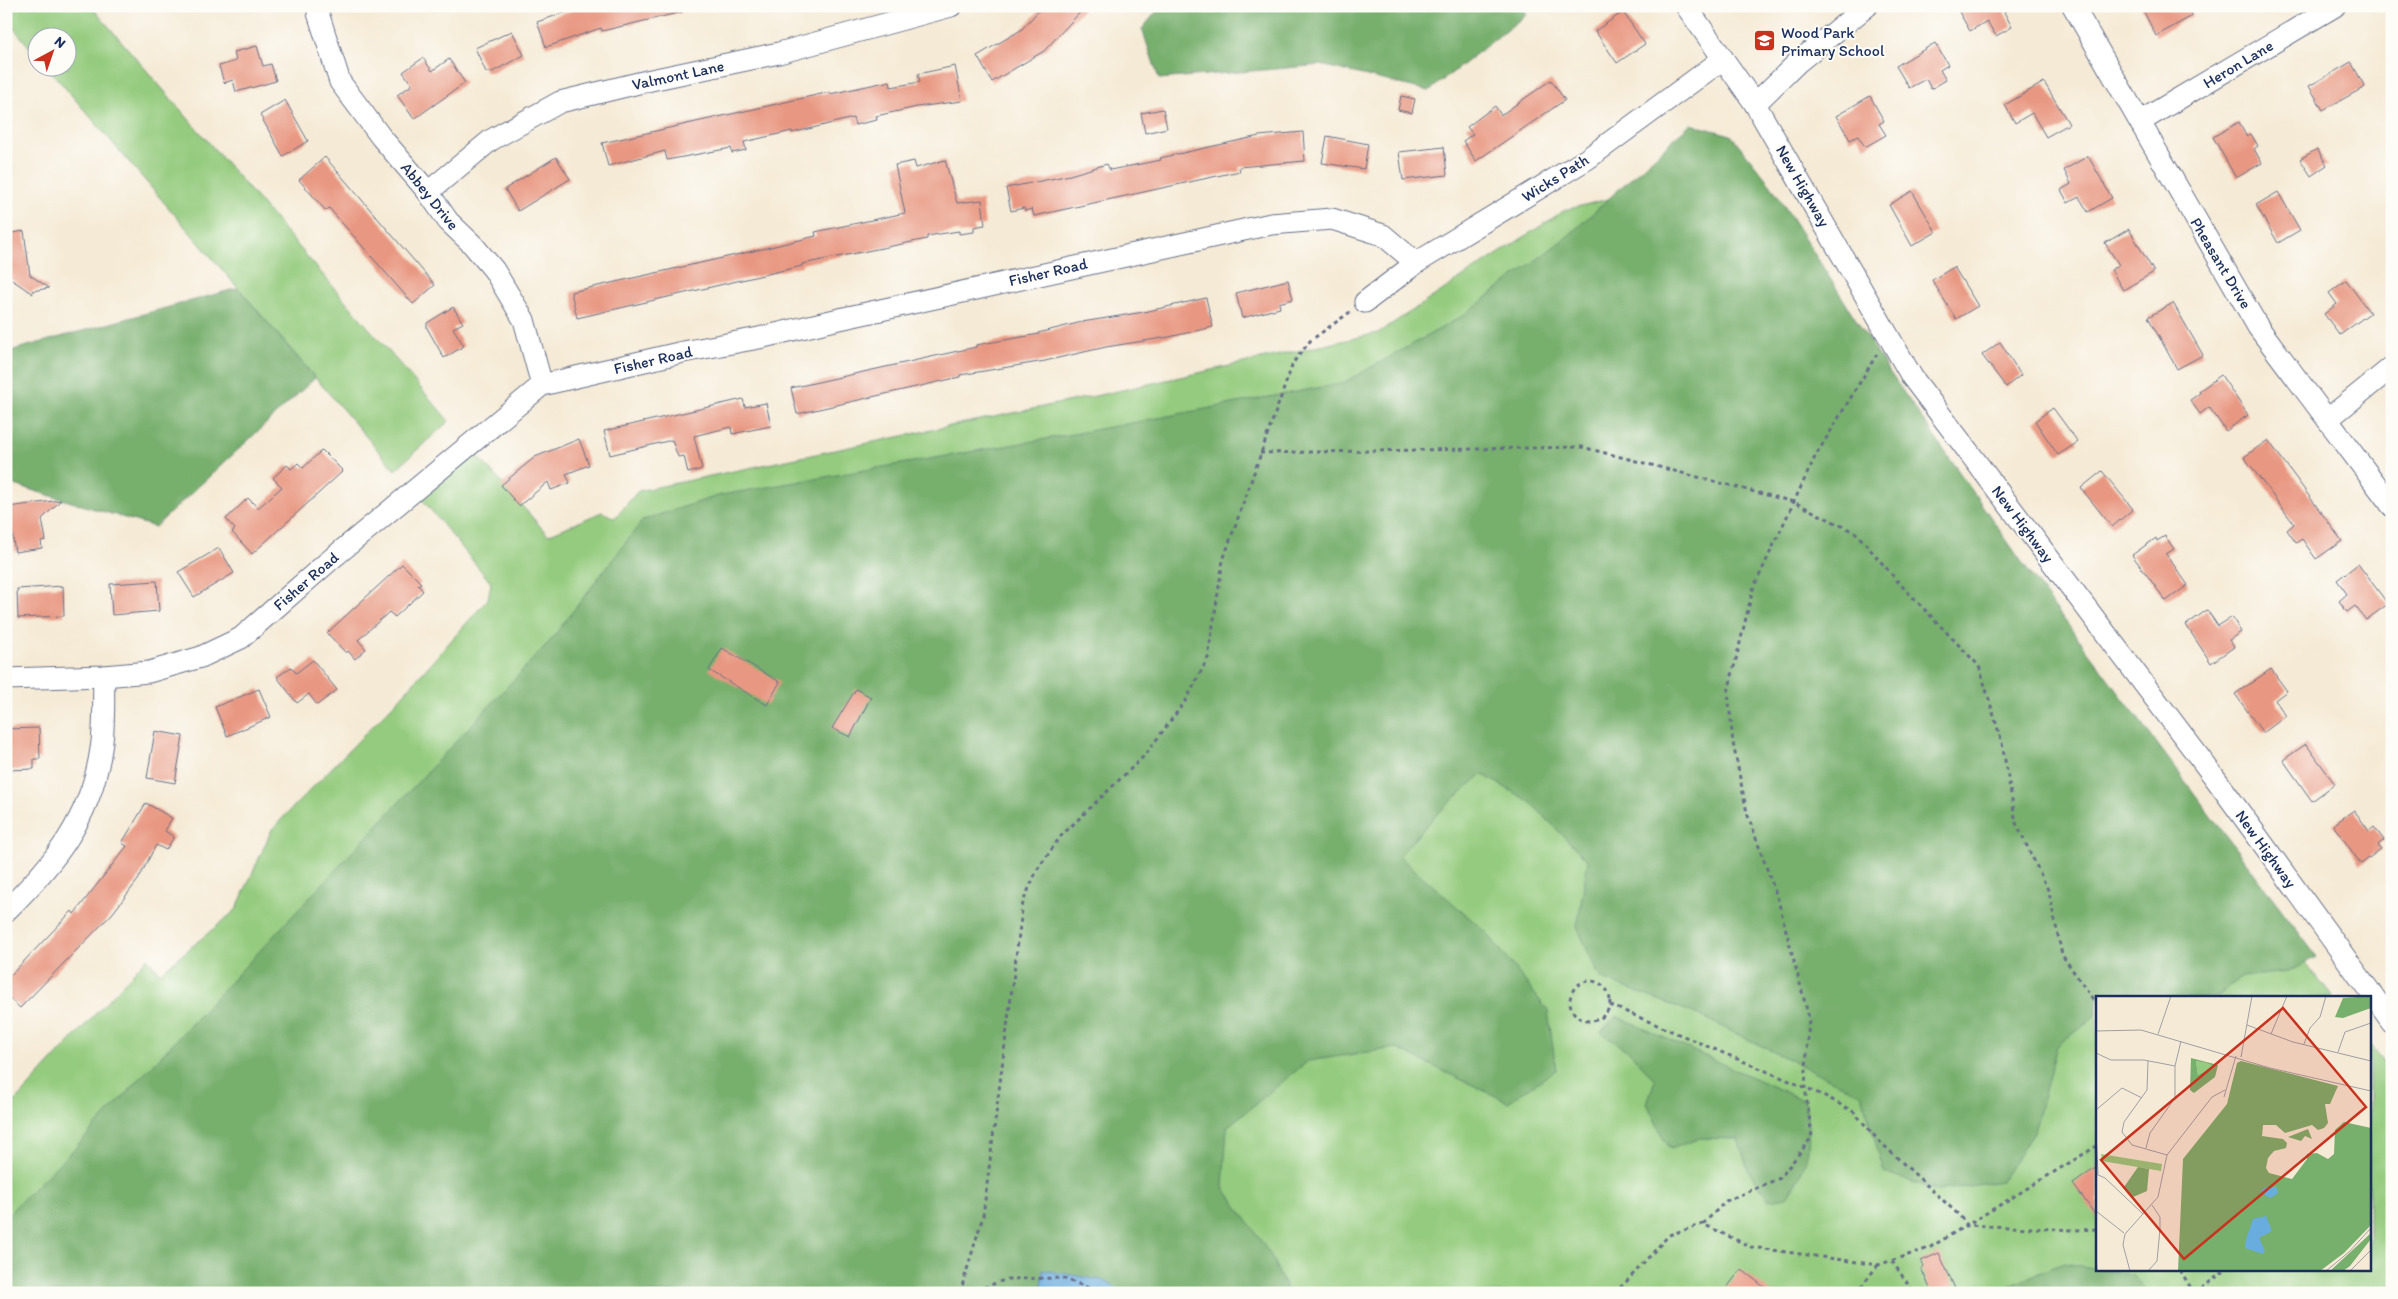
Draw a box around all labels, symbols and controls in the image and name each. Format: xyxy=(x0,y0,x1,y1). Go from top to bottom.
place label: Wood Park Primary School xyxy=(1781,23,1885,60)
north arrow xyxy=(28,28,78,78)
school or university icon: Wood Park Primary School xyxy=(1753,29,1777,53)
text: N xyxy=(51,33,69,52)
street label: Heron Lane xyxy=(2200,36,2276,92)
street label: Valmont Lane xyxy=(630,56,726,94)
street label: New Highway xyxy=(1772,142,1834,231)
street label: Wicks Path xyxy=(1518,150,1592,206)
street label: Abbey Drive xyxy=(397,158,463,234)
street label: Pheasant Drive xyxy=(2186,214,2256,312)
street label: Fisher Road xyxy=(1007,254,1089,290)
street label: Fisher Road xyxy=(612,342,694,378)
street label: New Highway xyxy=(1988,482,2058,567)
street label: Fisher Road xyxy=(270,547,343,614)
street label: New Highway xyxy=(2231,806,2301,892)
inset map xyxy=(2096,996,2370,1272)

